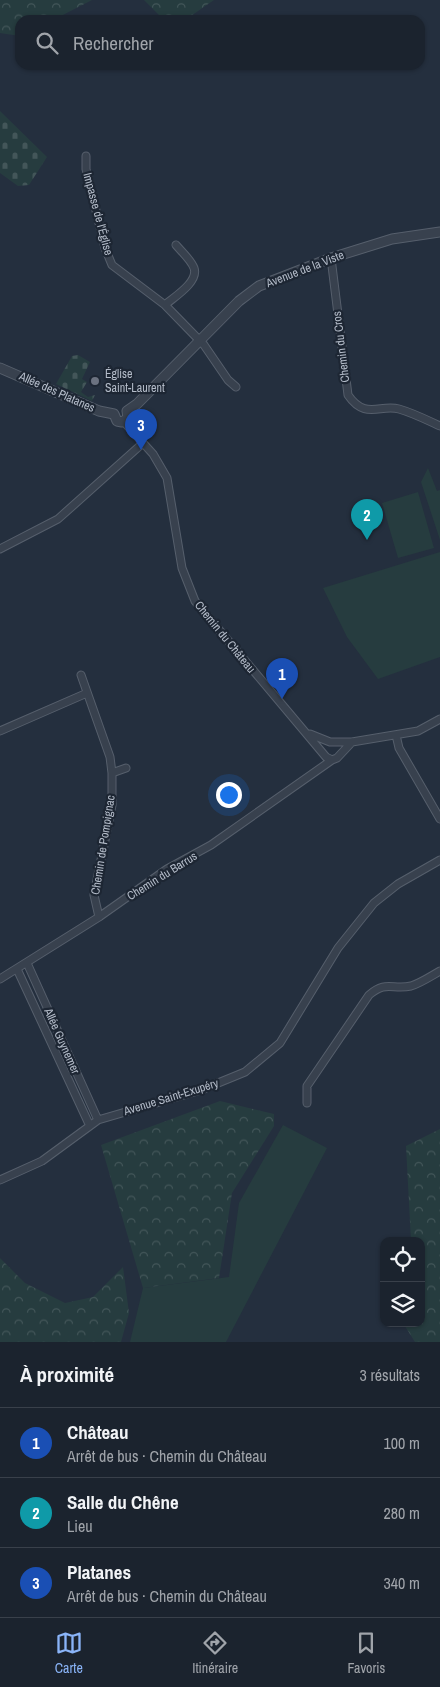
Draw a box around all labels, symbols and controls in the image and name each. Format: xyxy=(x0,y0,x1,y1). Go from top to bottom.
search box xyxy=(15,15,425,70)
icon: search xyxy=(33,29,61,57)
text: Rechercher xyxy=(73,30,154,56)
street label: Impasse de l'Église xyxy=(79,171,117,257)
street label: Avenue de la Viste xyxy=(263,247,346,292)
street label: Chemin du Cros xyxy=(329,310,353,384)
place label: Église Saint-Laurent xyxy=(105,366,165,396)
street label: Allée des Platanes xyxy=(16,368,98,416)
marker: Église Saint-Laurent xyxy=(89,375,101,387)
pin: 3 xyxy=(125,409,157,450)
pin: 2 xyxy=(351,499,383,540)
street label: Chemin du Château xyxy=(191,598,259,676)
pin: 1 xyxy=(266,658,298,699)
your location xyxy=(216,782,242,808)
street label: Chemin de Pompignac xyxy=(87,794,119,896)
street label: Chemin du Barrus xyxy=(124,848,200,904)
street label: Allée Guynemer xyxy=(40,1005,84,1077)
street label: Avenue Saint-Exupéry xyxy=(121,1075,220,1119)
map controls xyxy=(380,1237,425,1327)
button: locate xyxy=(380,1237,425,1282)
button: layers xyxy=(380,1282,425,1327)
text: À proximité xyxy=(20,1360,114,1389)
text: 3 résultats xyxy=(359,1364,420,1386)
text: Château xyxy=(67,1419,128,1445)
text: 1 xyxy=(32,1432,40,1454)
text: 100 m xyxy=(384,1432,420,1454)
text: Arrêt de bus · Chemin du Château xyxy=(67,1445,267,1467)
text: Salle du Chêne xyxy=(67,1489,179,1515)
text: 2 xyxy=(32,1502,40,1524)
text: 280 m xyxy=(384,1502,420,1524)
text: Lieu xyxy=(67,1515,93,1537)
text: Platanes xyxy=(67,1559,131,1585)
text: 3 xyxy=(32,1572,40,1594)
text: 340 m xyxy=(384,1572,420,1594)
text: Arrêt de bus · Chemin du Château xyxy=(67,1585,267,1607)
tab: Carte xyxy=(55,1629,83,1677)
tab: Itinéraire xyxy=(192,1629,238,1677)
tab: Favoris xyxy=(348,1629,385,1677)

